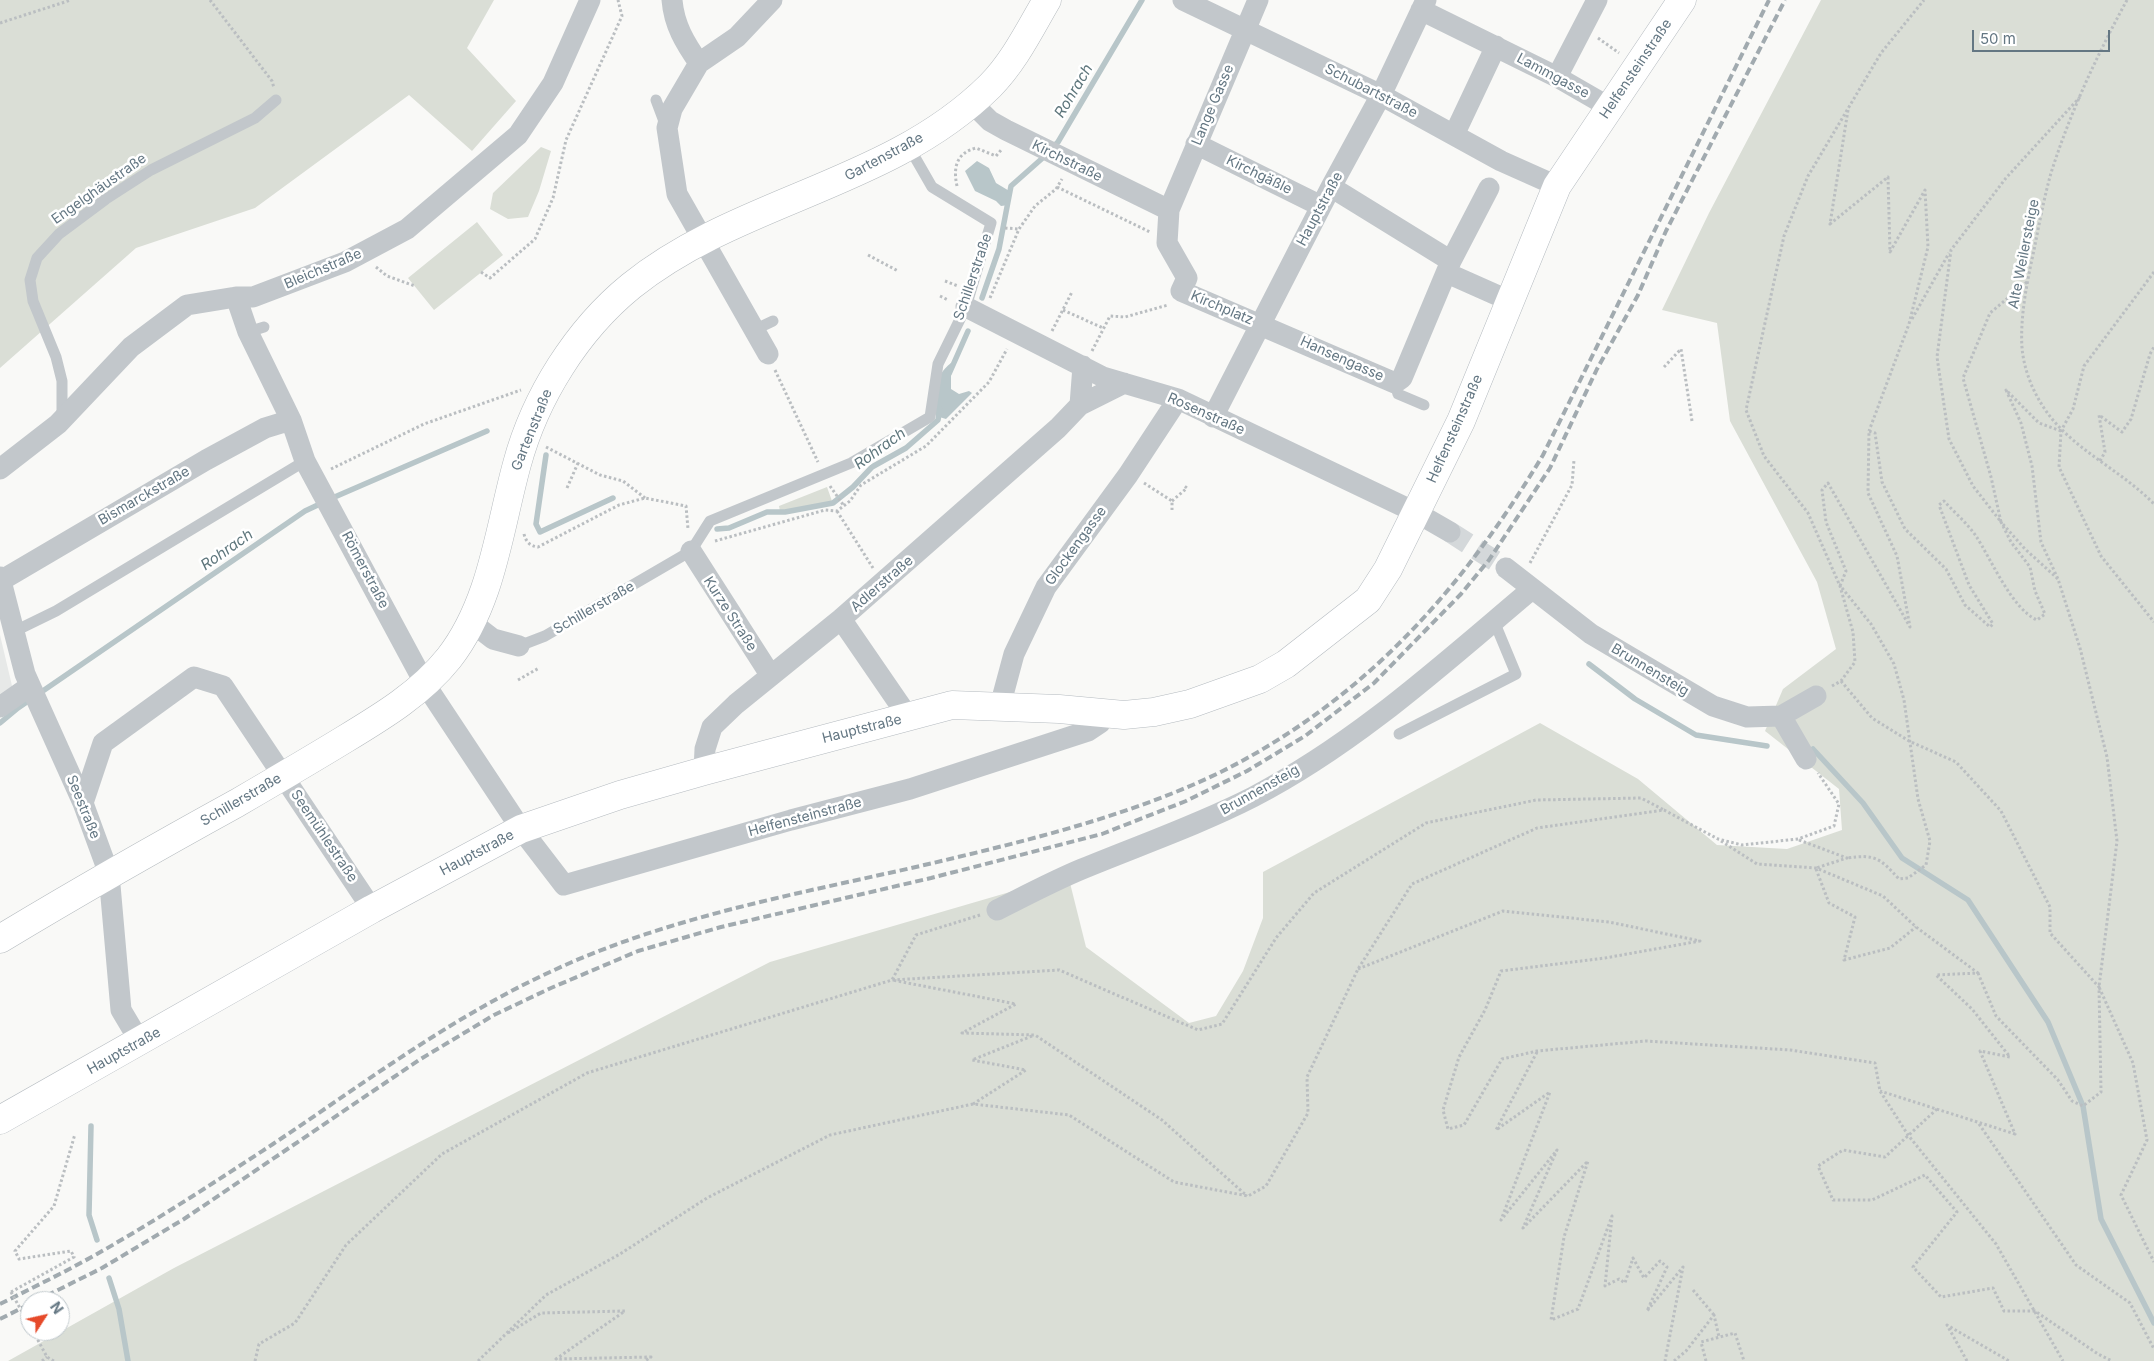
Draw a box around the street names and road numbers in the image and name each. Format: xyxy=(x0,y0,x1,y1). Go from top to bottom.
street label: Helfensteinstraße xyxy=(1596,16,1676,122)
street label: Lammgasse xyxy=(1514,50,1592,102)
street label: Schubartstraße xyxy=(1322,60,1420,122)
street label: Lange Gasse xyxy=(1188,62,1238,148)
street label: Gartenstraße xyxy=(842,129,926,185)
street label: Kirchstraße xyxy=(1029,137,1105,185)
street label: Engelghäustraße xyxy=(48,150,150,228)
street label: Kirchgäßle xyxy=(1223,152,1295,198)
street label: Hauptstraße xyxy=(1293,169,1347,249)
street label: Alte Weilersteige xyxy=(2005,198,2043,310)
street label: Schillerstraße xyxy=(950,231,996,323)
street label: Bleichstraße xyxy=(282,245,364,293)
street label: Kirchplatz xyxy=(1188,287,1256,329)
street label: Hansengasse xyxy=(1298,333,1386,385)
street label: Helfensteinstraße xyxy=(1424,372,1486,486)
street label: Gartenstraße xyxy=(508,387,556,473)
street label: Rosenstraße xyxy=(1165,389,1247,439)
street label: Bismarckstraße xyxy=(95,463,193,529)
street label: Glockengasse xyxy=(1042,503,1110,589)
street label: Römerstraße xyxy=(338,529,392,611)
street label: Adlerstraße xyxy=(847,552,917,616)
street label: Kurze Straße xyxy=(700,574,760,654)
street label: Schillerstraße xyxy=(551,578,637,638)
street label: Brunnensteig xyxy=(1608,640,1692,700)
street label: Hauptstraße xyxy=(820,711,904,747)
street label: Brunnensteig xyxy=(1218,761,1302,819)
street label: Schillerstraße xyxy=(198,770,284,830)
street label: Seestraße xyxy=(63,773,103,841)
street label: Seemühlestraße xyxy=(287,787,361,885)
street label: Helfensteinstraße xyxy=(746,794,864,840)
street label: Hauptstraße xyxy=(437,826,517,880)
street label: Hauptstraße xyxy=(84,1024,164,1078)

